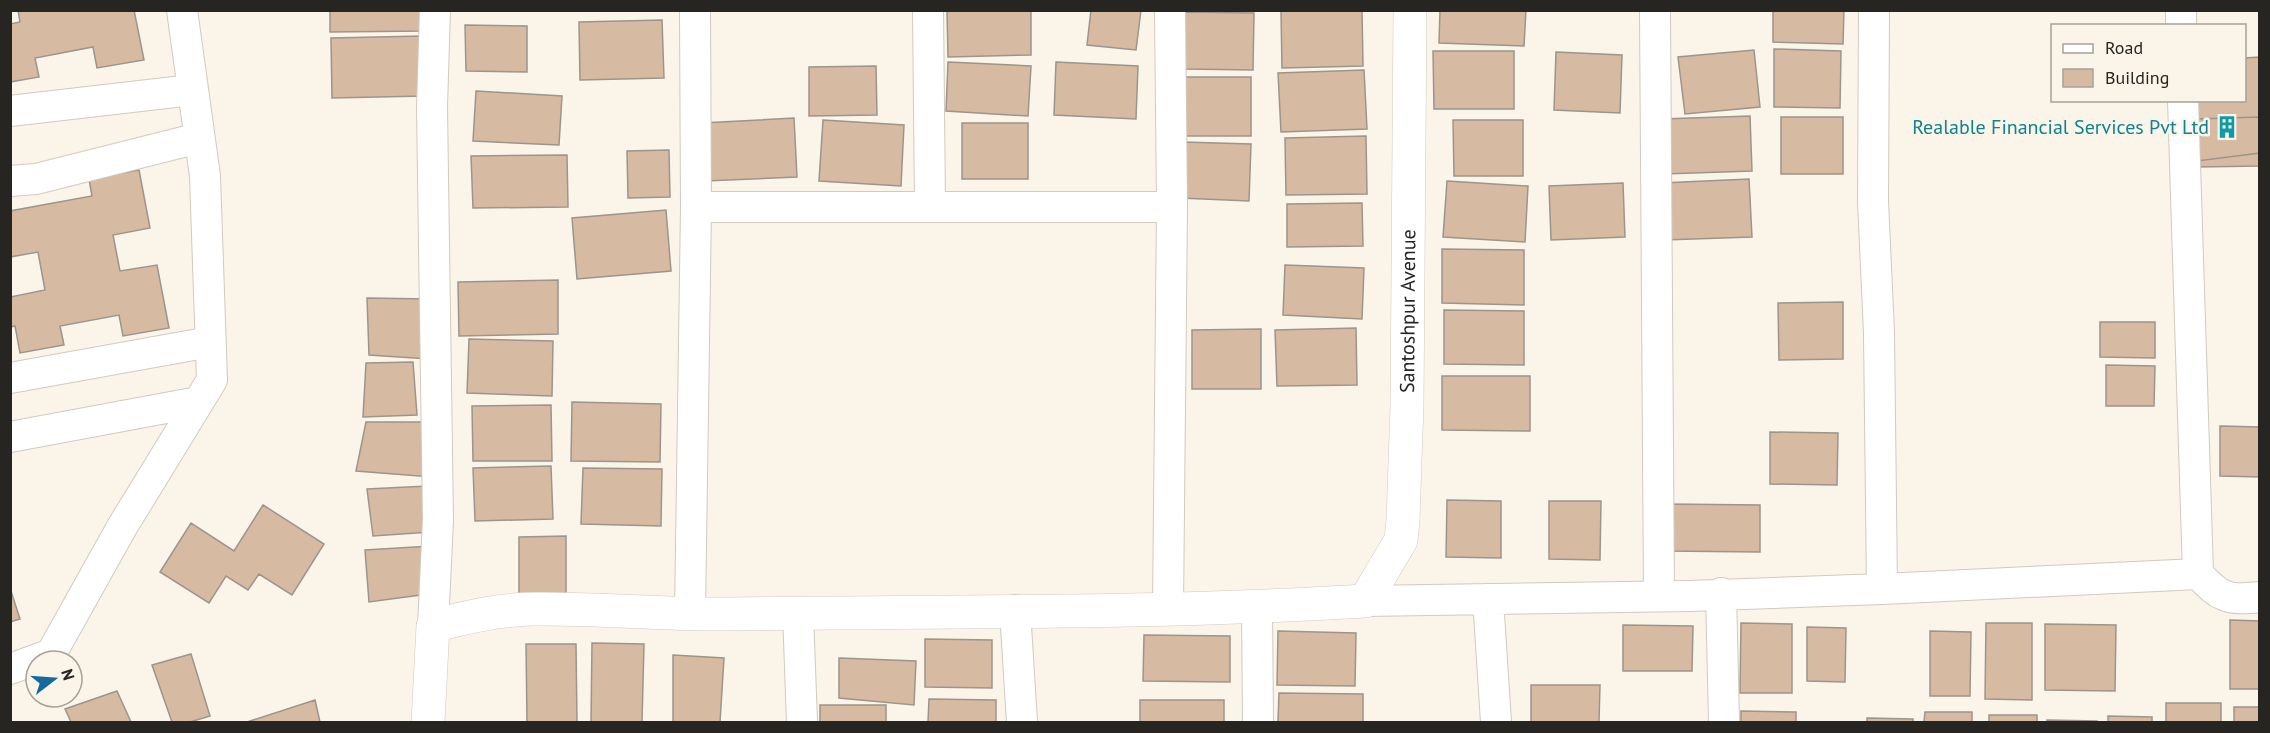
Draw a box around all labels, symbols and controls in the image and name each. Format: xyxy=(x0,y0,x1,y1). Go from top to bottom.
legend xyxy=(2051,24,2246,102)
text: Road xyxy=(2105,36,2143,59)
text: Building xyxy=(2105,66,2169,89)
place label: Realable Financial Services Pvt Ltd xyxy=(1912,114,2209,140)
building icon: Realable Financial Services Pvt Ltd xyxy=(2214,114,2240,140)
street label: Santoshpur Avenue xyxy=(1394,229,1421,393)
north arrow xyxy=(24,649,84,709)
text: N xyxy=(57,667,79,683)

